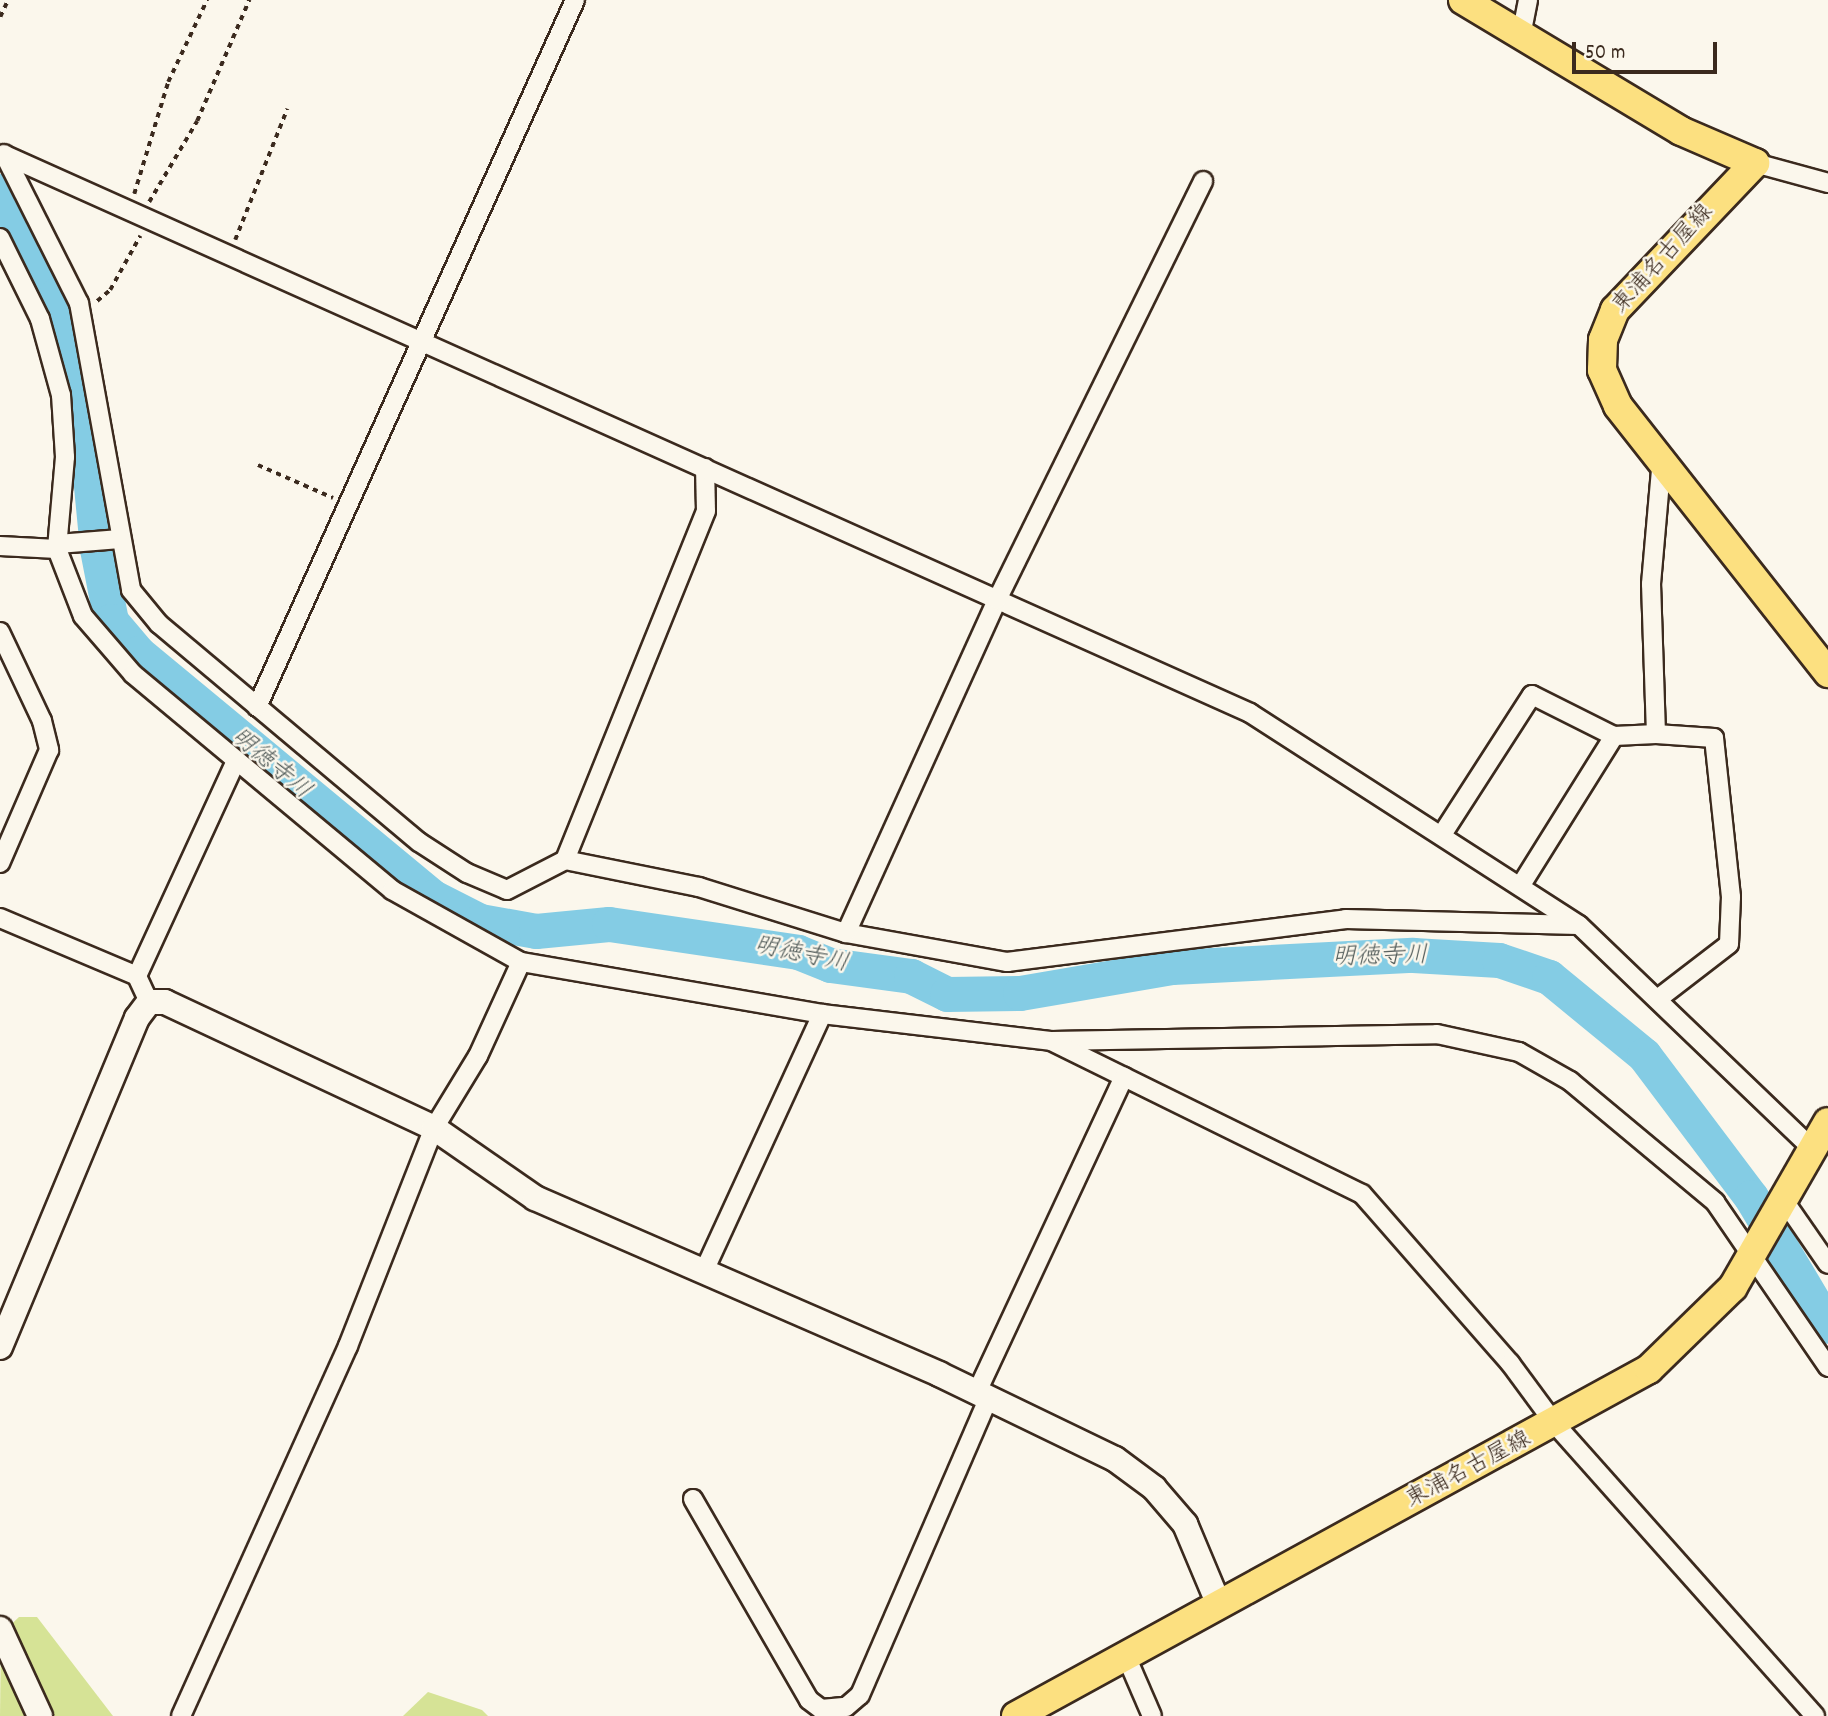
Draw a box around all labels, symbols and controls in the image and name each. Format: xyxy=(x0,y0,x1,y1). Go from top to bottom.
scale bar xyxy=(1576,28,1721,72)
text: 50 m xyxy=(1585,39,1625,69)
street label: 東浦名古屋線 xyxy=(1608,199,1720,321)
water label: 明徳寺川 xyxy=(224,723,316,807)
water label: 明徳寺川 xyxy=(751,932,851,980)
water label: 明徳寺川 xyxy=(1332,943,1428,973)
street label: 東浦名古屋線 xyxy=(1402,1426,1536,1516)

